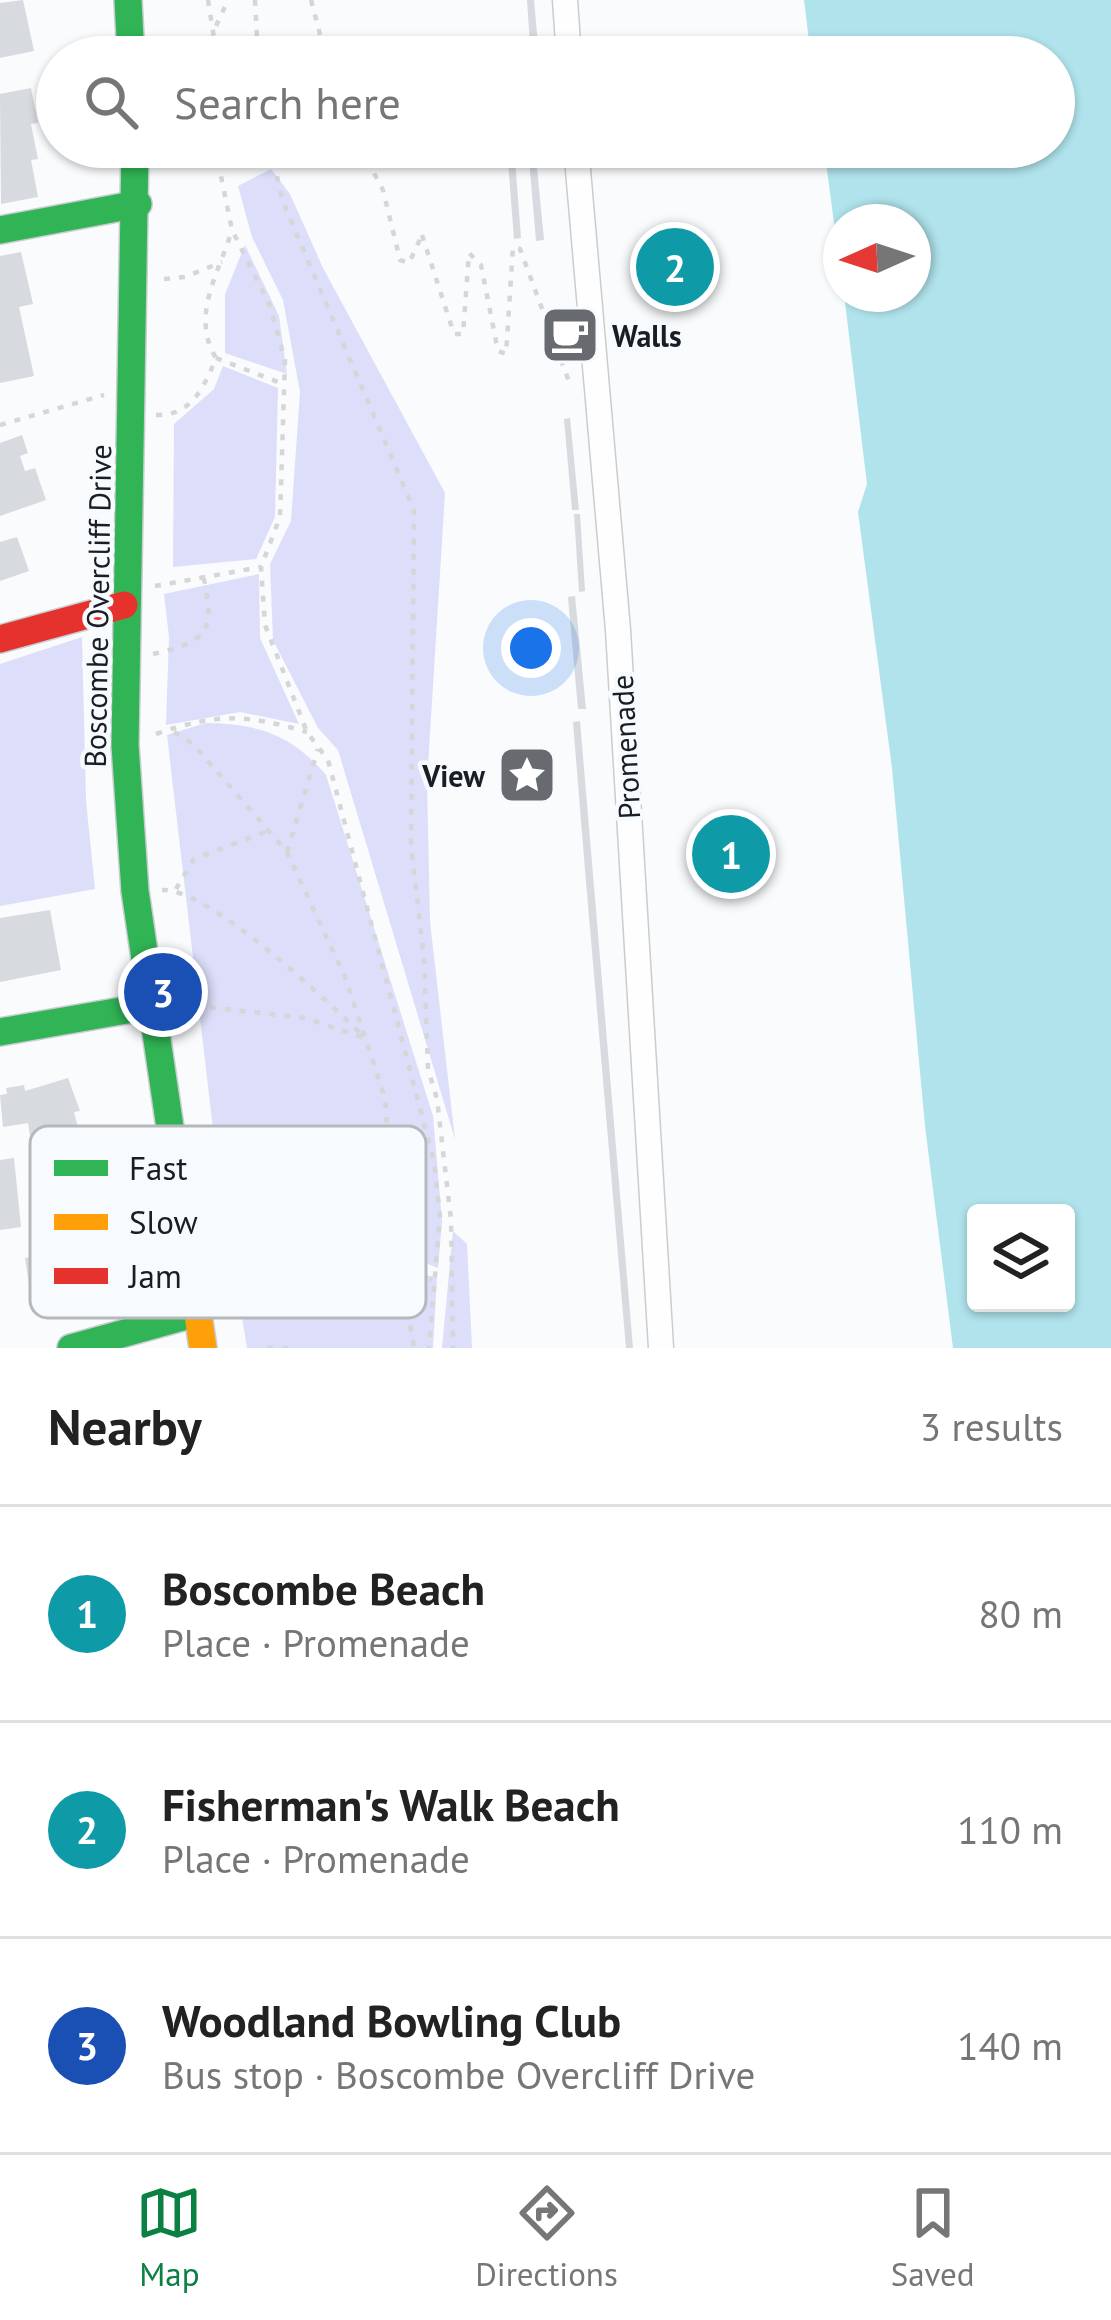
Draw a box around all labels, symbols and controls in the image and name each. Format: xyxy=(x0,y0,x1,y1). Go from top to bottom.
search box xyxy=(36,36,1075,168)
icon: search xyxy=(78,69,144,135)
text: Search here xyxy=(174,73,401,131)
north arrow xyxy=(823,204,931,312)
pin: 2 xyxy=(636,222,714,312)
cafe icon: Walls xyxy=(539,304,601,366)
place label: Walls xyxy=(612,316,682,355)
street label: Boscombe Overcliff Drive xyxy=(75,444,119,768)
your location xyxy=(501,618,561,678)
street label: Promenade xyxy=(602,674,648,820)
place icon: View xyxy=(496,744,558,806)
place label: View xyxy=(421,756,485,795)
pin: 1 xyxy=(692,809,770,899)
pin: 3 xyxy=(124,947,202,1037)
legend xyxy=(30,1126,426,1318)
text: Fast xyxy=(129,1146,188,1189)
text: Slow xyxy=(129,1200,198,1243)
map controls xyxy=(967,1204,1075,1312)
button: layers xyxy=(967,1204,1075,1312)
text: Jam xyxy=(127,1254,182,1297)
text: Nearby xyxy=(48,1393,202,1459)
text: 3 results xyxy=(920,1401,1063,1452)
text: Boscombe Beach xyxy=(162,1559,485,1617)
text: 1 xyxy=(76,1588,98,1639)
text: 80 m xyxy=(978,1588,1063,1639)
text: Place · Promenade xyxy=(162,1617,470,1668)
text: Fisherman's Walk Beach xyxy=(162,1775,620,1833)
text: 2 xyxy=(76,1804,98,1855)
text: 110 m xyxy=(957,1804,1063,1855)
text: Place · Promenade xyxy=(162,1833,470,1884)
text: Woodland Bowling Club xyxy=(162,1991,621,2049)
text: 3 xyxy=(76,2020,98,2071)
text: 140 m xyxy=(957,2020,1063,2071)
text: Bus stop · Boscombe Overcliff Drive xyxy=(162,2049,755,2100)
tab: Map xyxy=(136,2180,202,2295)
tab: Directions xyxy=(475,2180,618,2295)
tab: Saved xyxy=(891,2180,975,2295)

